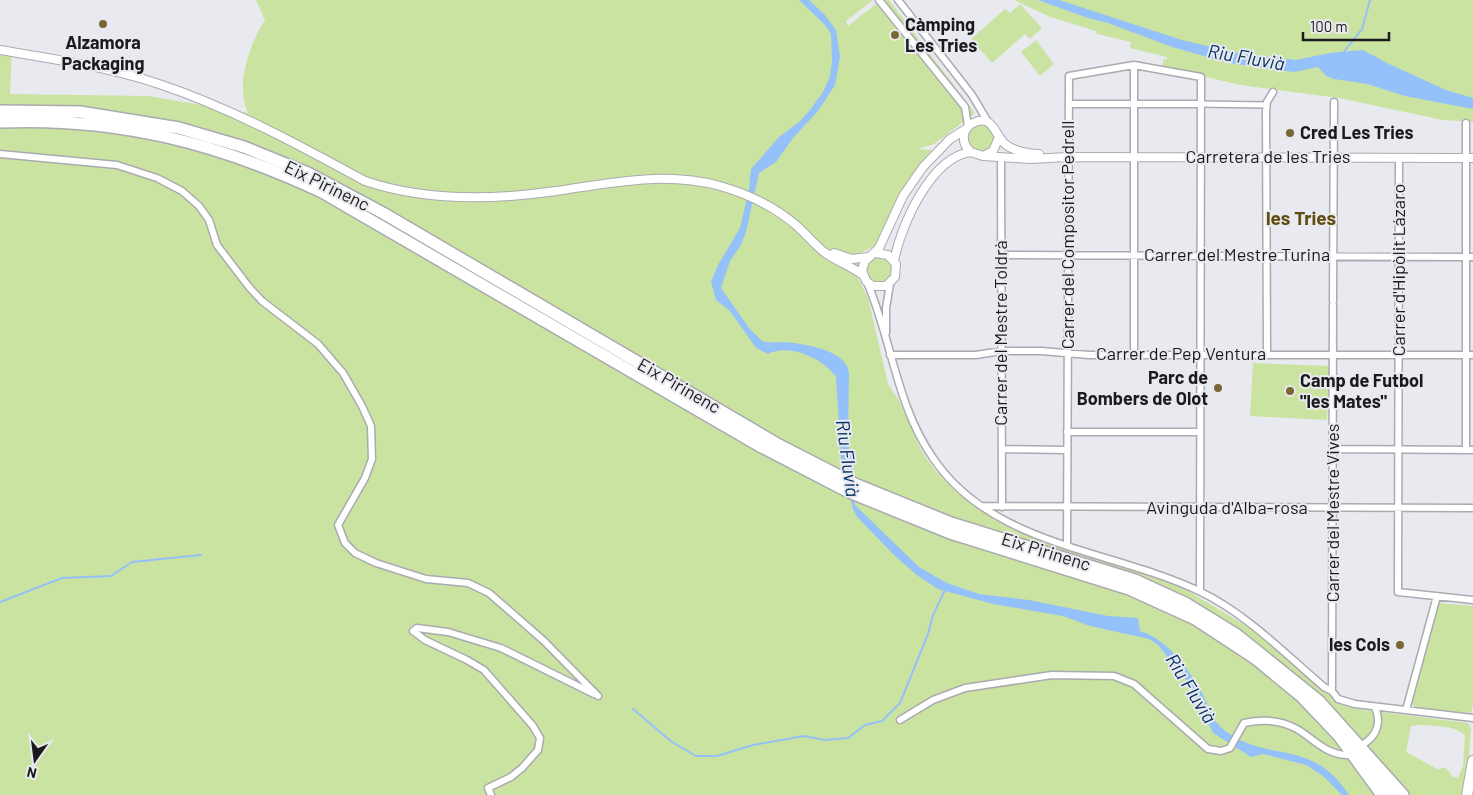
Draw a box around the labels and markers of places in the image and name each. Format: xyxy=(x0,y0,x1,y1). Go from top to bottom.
place label: Càmping Les Tries xyxy=(905,13,977,56)
marker: Alzamora Packaging xyxy=(97,18,109,30)
marker: Càmping Les Tries xyxy=(889,29,901,41)
place label: Alzamora Packaging xyxy=(62,31,144,74)
place label: Cred Les Tries xyxy=(1300,121,1414,143)
marker: Cred Les Tries xyxy=(1284,127,1296,139)
place label: Parc de Bombers de Olot xyxy=(1077,366,1208,409)
place label: Camp de Futbol "les Mates" xyxy=(1300,369,1424,412)
marker: Parc de Bombers de Olot xyxy=(1212,382,1224,394)
marker: Camp de Futbol "les Mates" xyxy=(1284,385,1296,397)
place label: les Cols xyxy=(1329,633,1390,655)
marker: les Cols xyxy=(1394,639,1406,651)

